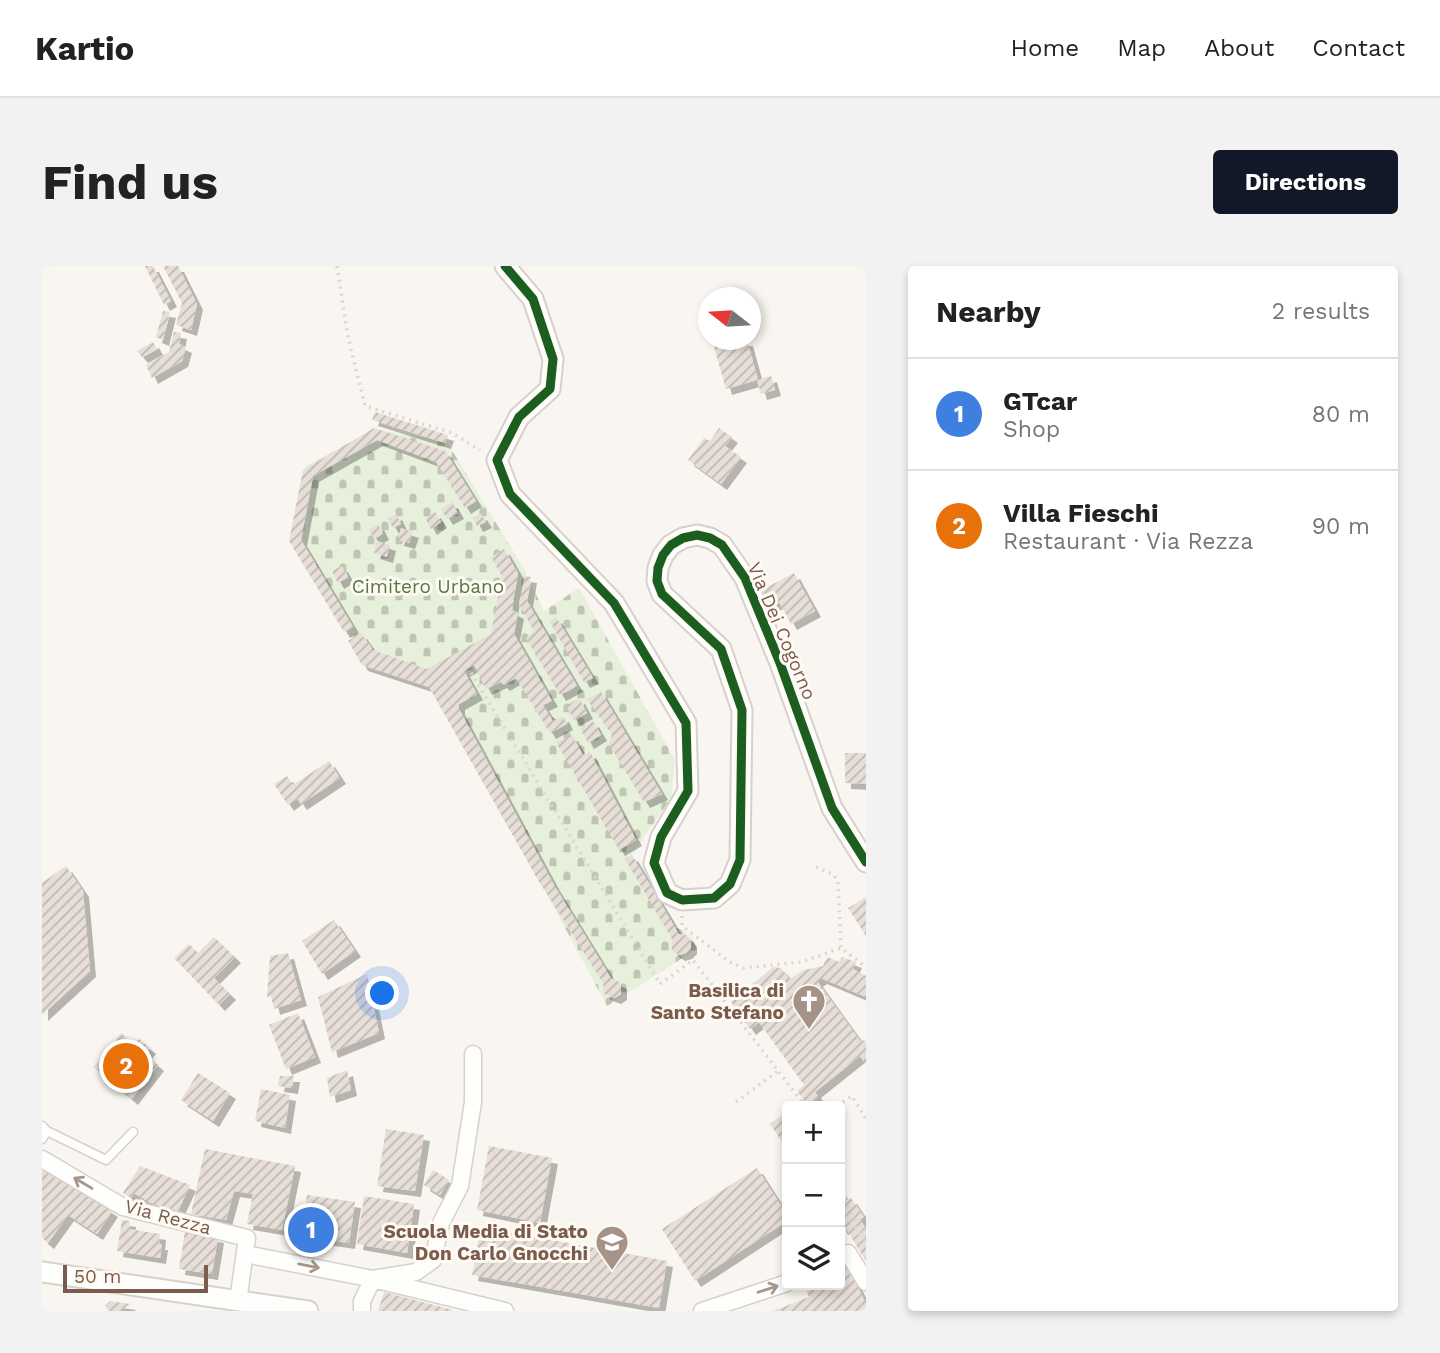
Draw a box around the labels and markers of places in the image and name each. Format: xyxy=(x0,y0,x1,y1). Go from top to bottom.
place label: Basilica di Santo Stefano xyxy=(651,979,784,1024)
church icon: Basilica di Santo Stefano xyxy=(790,982,828,1031)
pin: 2 xyxy=(103,1040,149,1092)
pin: 1 xyxy=(288,1204,334,1256)
place label: Scuola Media di Stato Don Carlo Gnocchi xyxy=(383,1220,588,1265)
school or university icon: Scuola Media di Stato Don Carlo Gnocchi xyxy=(593,1223,631,1272)

